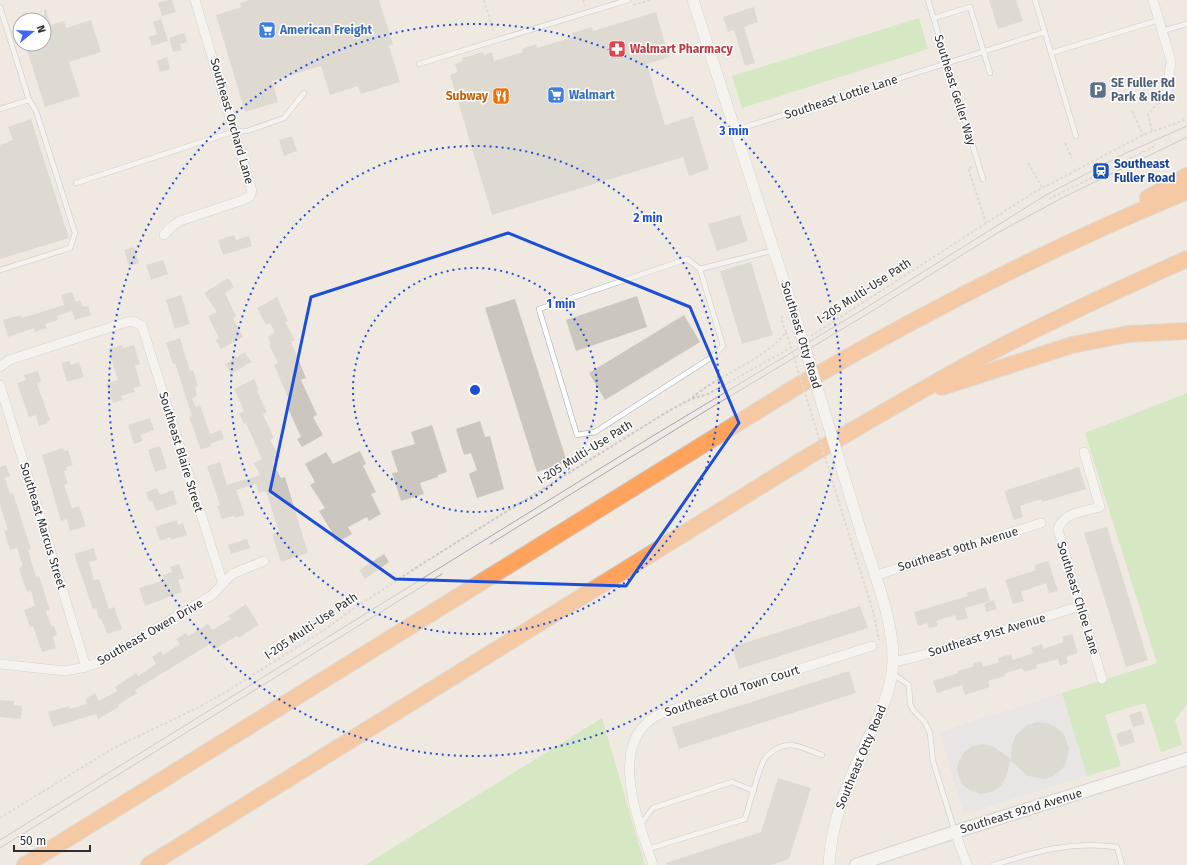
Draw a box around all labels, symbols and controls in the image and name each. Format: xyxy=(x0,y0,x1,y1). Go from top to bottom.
north arrow xyxy=(12,12,52,52)
supermarket icon: American Freight xyxy=(257,20,277,40)
place label: American Freight xyxy=(279,23,372,37)
text: N xyxy=(34,24,48,35)
street label: Southeast Geller Way xyxy=(931,33,979,147)
pharmacy icon: Walmart Pharmacy xyxy=(607,39,627,59)
place label: Walmart Pharmacy xyxy=(630,42,734,56)
street label: Southeast Orchard Lane xyxy=(207,56,257,186)
street label: Southeast Lottie Lane xyxy=(783,72,899,122)
place label: SE Fuller Rd Park & Ride xyxy=(1111,76,1175,104)
parking icon: SE Fuller Rd Park & Ride xyxy=(1088,80,1108,100)
supermarket icon: Walmart xyxy=(546,85,566,105)
restaurant icon: Subway xyxy=(491,86,511,106)
place label: Walmart xyxy=(569,88,615,102)
place label: Subway xyxy=(446,89,489,103)
text: 3 min xyxy=(718,124,749,138)
place label: Southeast Fuller Road xyxy=(1114,157,1176,185)
station icon: Southeast Fuller Road xyxy=(1091,161,1111,181)
text: 2 min xyxy=(633,211,663,225)
street label: I-205 Multi-Use Path xyxy=(814,255,914,327)
street label: Southeast Otty Road xyxy=(778,280,824,390)
text: 1 min xyxy=(547,297,575,311)
centre of rings xyxy=(468,383,482,397)
street label: Southeast Blaire Street xyxy=(156,390,206,514)
street label: I-205 Multi-Use Path xyxy=(535,417,635,487)
street label: Southeast Marcus Street xyxy=(17,461,69,592)
street label: Southeast 90th Avenue xyxy=(896,524,1020,574)
street label: Southeast Chloe Lane xyxy=(1054,540,1102,656)
street label: I-205 Multi-Use Path xyxy=(262,590,360,662)
street label: Southeast Owen Drive xyxy=(95,596,205,668)
street label: Southeast 91st Avenue xyxy=(927,610,1047,660)
street label: Southeast Old Town Court xyxy=(663,662,802,719)
street label: Southeast Otty Road xyxy=(833,703,889,811)
street label: Southeast 92nd Avenue xyxy=(958,786,1084,836)
scale bar xyxy=(14,827,90,853)
text: 50 m xyxy=(20,834,46,848)

